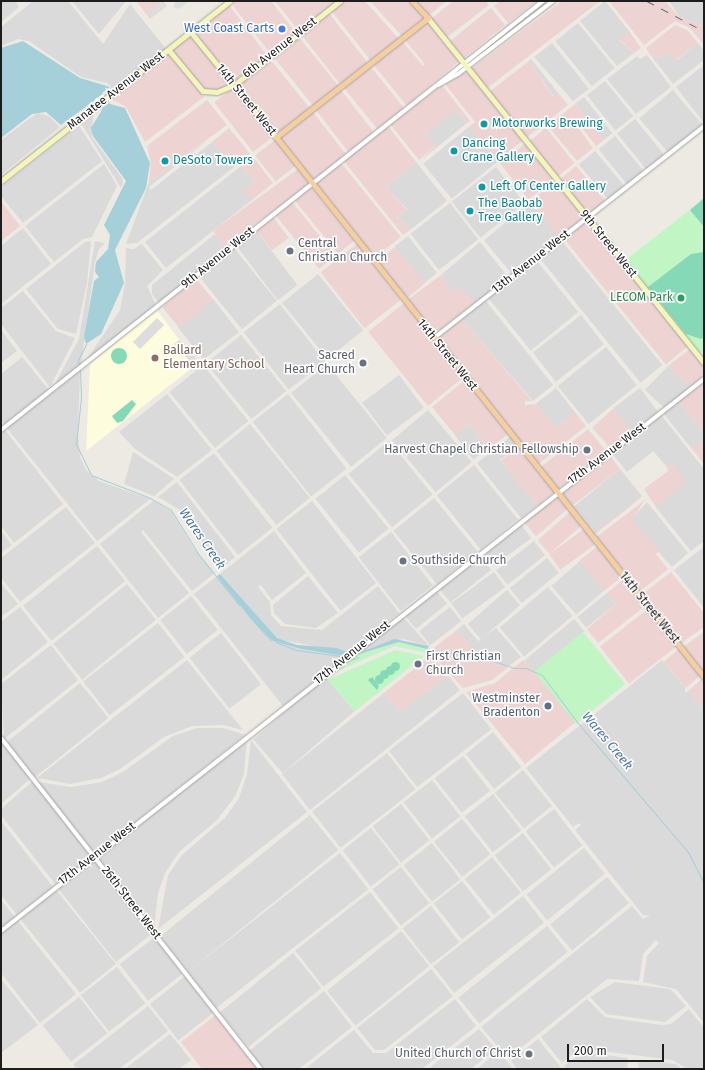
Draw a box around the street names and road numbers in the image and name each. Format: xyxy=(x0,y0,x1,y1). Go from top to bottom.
street label: 6th Avenue West xyxy=(240,15,320,81)
street label: Manatee Avenue West xyxy=(65,49,167,133)
street label: 14th Street West xyxy=(213,61,279,139)
street label: 9th Street West xyxy=(576,207,640,281)
street label: 9th Avenue West xyxy=(178,224,258,292)
street label: 13th Avenue West xyxy=(489,227,573,297)
street label: 14th Street West xyxy=(414,316,480,394)
street label: 17th Avenue West xyxy=(565,420,649,488)
street label: 14th Street West xyxy=(616,569,682,647)
street label: 17th Avenue West xyxy=(311,618,393,688)
street label: 17th Avenue West xyxy=(55,819,139,889)
street label: 26th Street West xyxy=(98,864,164,942)

